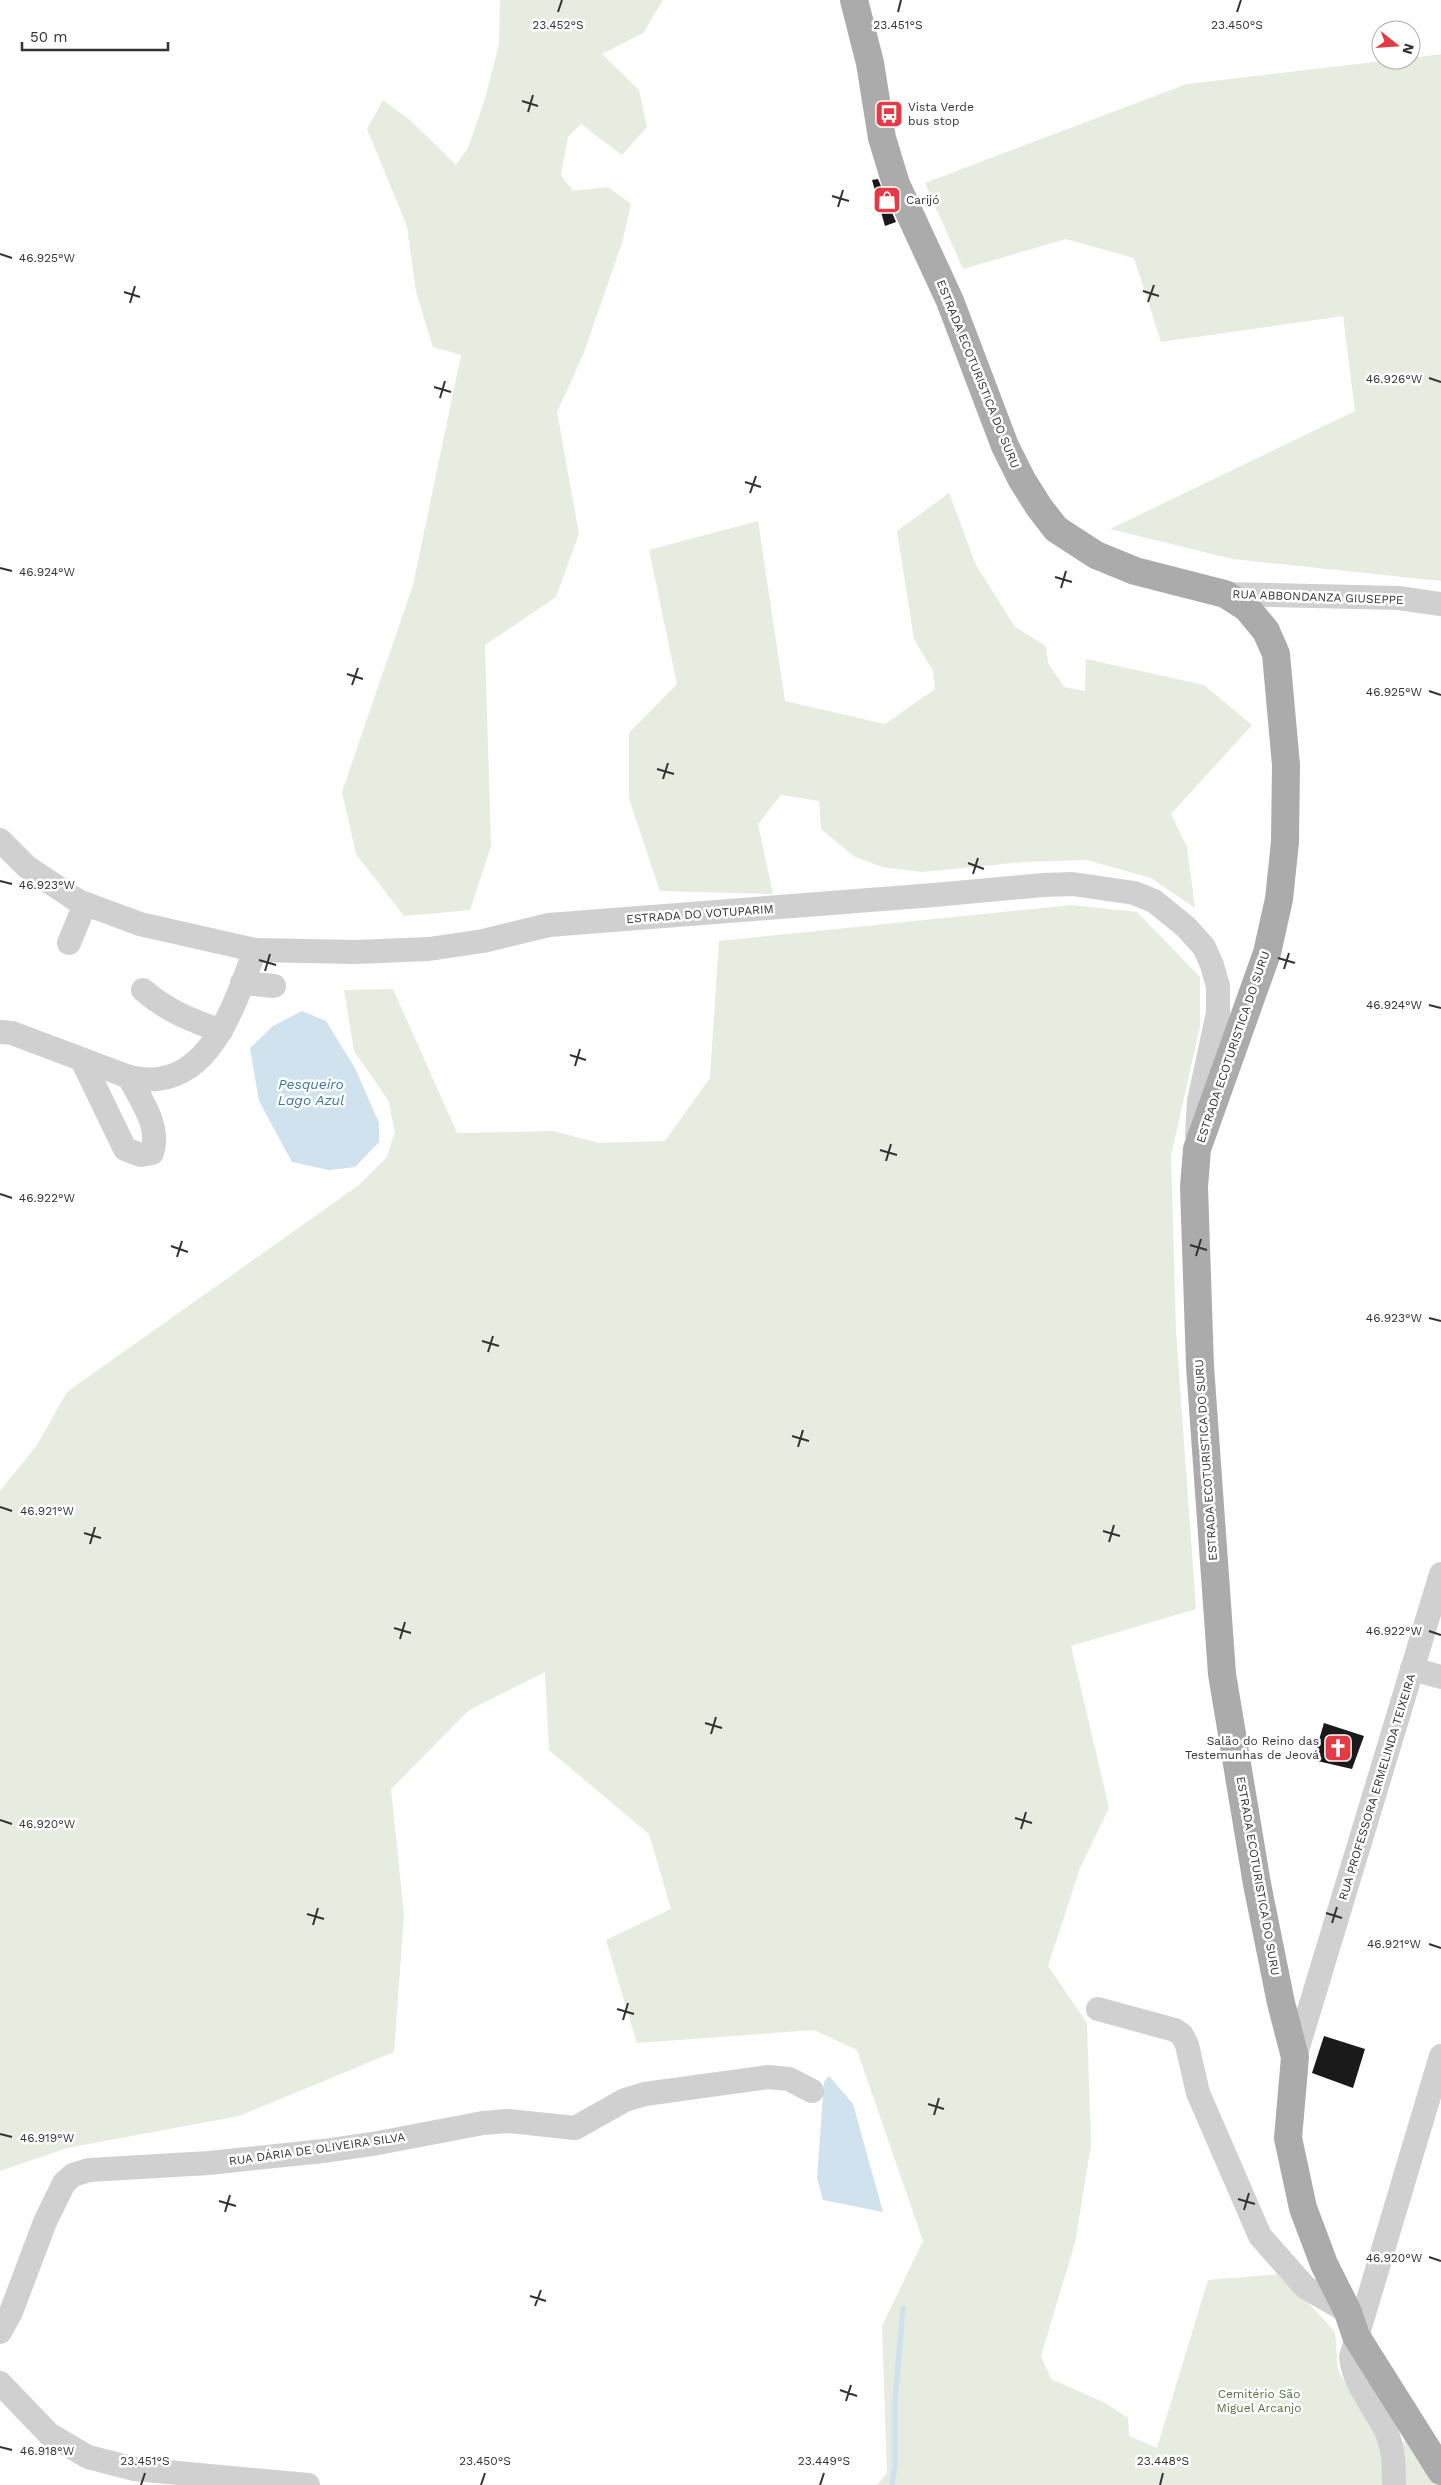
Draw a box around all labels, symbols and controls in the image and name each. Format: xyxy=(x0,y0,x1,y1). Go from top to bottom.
text: 23.452°S xyxy=(532,18,584,32)
text: 23.451°S xyxy=(873,18,923,32)
text: 23.450°S xyxy=(1211,18,1263,32)
scale bar xyxy=(22,20,169,52)
north arrow xyxy=(1371,20,1421,70)
text: 50 m xyxy=(30,28,67,46)
text: N xyxy=(1399,42,1418,56)
bus stop icon: Vista Verde bus stop xyxy=(874,99,904,129)
place label: Vista Verde bus stop xyxy=(908,100,974,128)
shop icon: Carijó xyxy=(872,185,902,215)
place label: Carijó xyxy=(906,193,940,207)
text: 46.925°W xyxy=(19,251,76,265)
street label: ESTRADA ECOTURISTICA DO SURU xyxy=(934,278,1022,470)
text: 46.926°W xyxy=(1366,372,1423,386)
text: 46.924°W xyxy=(19,565,76,579)
street label: RUA ABBONDANZA GIUSEPPE xyxy=(1232,587,1404,607)
text: 46.925°W xyxy=(1366,685,1423,699)
text: 46.923°W xyxy=(19,878,76,892)
street label: ESTRADA DO VOTUPARIM xyxy=(626,902,774,926)
street label: ESTRADA ECOTURISTICA DO SURU xyxy=(1193,949,1273,1145)
text: 46.924°W xyxy=(1366,998,1423,1012)
water label: Pesqueiro Lago Azul xyxy=(278,1076,344,1108)
text: 46.922°W xyxy=(19,1191,76,1205)
text: 46.923°W xyxy=(1366,1311,1423,1325)
street label: ESTRADA ECOTURISTICA DO SURU xyxy=(1192,1359,1220,1561)
text: 46.921°W xyxy=(20,1504,74,1518)
text: 46.922°W xyxy=(1366,1624,1423,1638)
street label: RUA PROFESSORA ERMELINDA TEIXEIRA xyxy=(1336,1672,1418,1902)
church icon: Salão do Reino das Testemunhas de Jeová xyxy=(1323,1733,1353,1763)
place label: Salão do Reino das Testemunhas de Jeová xyxy=(1185,1734,1319,1762)
street label: ESTRADA ECOTURISTICA DO SURU xyxy=(1234,1775,1282,1977)
text: 46.920°W xyxy=(19,1817,76,1831)
text: 46.921°W xyxy=(1367,1937,1421,1951)
street label: RUA DÁRIA DE OLIVEIRA SILVA xyxy=(228,2130,406,2168)
text: 46.919°W xyxy=(20,2131,75,2145)
text: 46.920°W xyxy=(1366,2251,1423,2265)
park label: Cemitério São Miguel Arcanjo xyxy=(1217,2387,1301,2415)
text: 46.918°W xyxy=(20,2444,75,2458)
text: 23.451°S xyxy=(120,2454,170,2468)
text: 23.450°S xyxy=(459,2454,511,2468)
text: 23.449°S xyxy=(798,2454,850,2468)
text: 23.448°S xyxy=(1137,2454,1189,2468)

